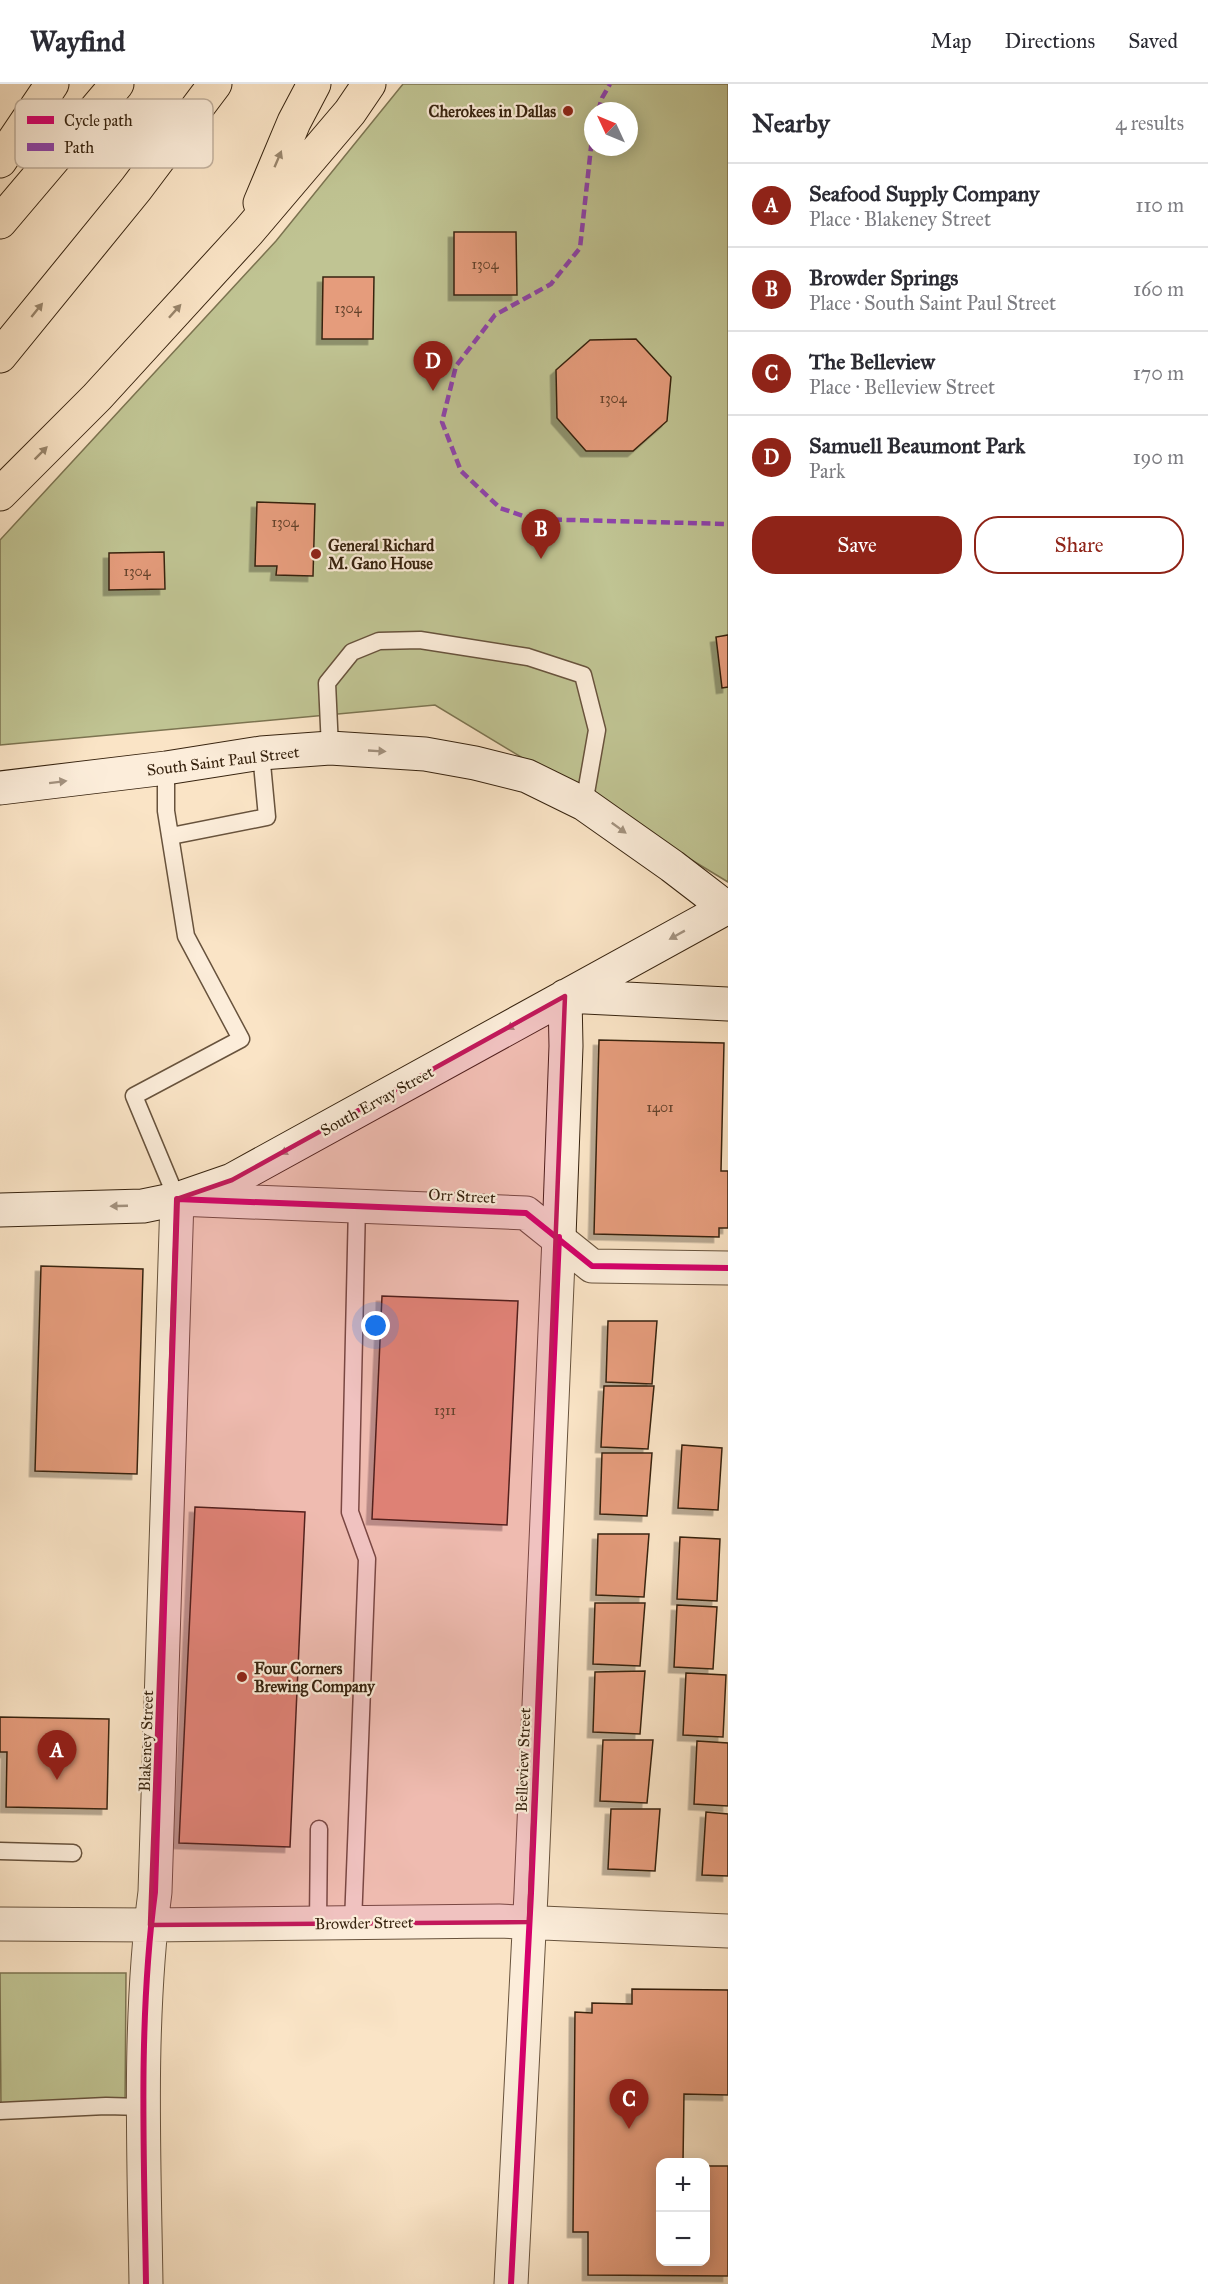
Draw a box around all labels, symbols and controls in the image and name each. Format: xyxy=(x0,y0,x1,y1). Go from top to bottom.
text: Wayfind xyxy=(30,24,125,59)
text: Map xyxy=(931,28,972,54)
text: Directions xyxy=(1005,28,1095,54)
text: Saved xyxy=(1128,28,1178,54)
legend xyxy=(15,99,213,168)
place label: Cherokees in Dallas xyxy=(429,102,556,121)
north arrow xyxy=(584,102,638,156)
marker: Cherokees in Dallas xyxy=(561,104,575,118)
text: Nearby xyxy=(752,107,830,139)
text: Cycle path xyxy=(64,111,133,130)
text: 4 results xyxy=(1115,111,1184,135)
text: Path xyxy=(64,138,94,157)
one-way arrow xyxy=(274,150,283,168)
text: Seafood Supply Company xyxy=(809,180,1039,207)
text: A xyxy=(765,193,778,217)
text: 110 m xyxy=(1136,193,1184,217)
text: Place · Blakeney Street xyxy=(809,207,991,231)
house number: 1304 xyxy=(471,256,500,273)
text: Browder Springs xyxy=(809,264,958,291)
text: B xyxy=(765,277,778,301)
text: 160 m xyxy=(1133,277,1184,301)
text: Place · South Saint Paul Street xyxy=(809,291,1056,315)
house number: 1304 xyxy=(334,300,363,317)
one-way arrow xyxy=(30,303,43,318)
one-way arrow xyxy=(168,304,182,319)
pin: D xyxy=(414,342,452,391)
text: The Belleview xyxy=(809,348,935,375)
text: C xyxy=(765,361,778,385)
text: 170 m xyxy=(1133,361,1184,385)
text: Place · Belleview Street xyxy=(809,375,995,399)
house number: 1304 xyxy=(599,390,628,407)
text: Samuell Beaumont Park xyxy=(809,432,1025,459)
text: D xyxy=(764,445,779,469)
text: 190 m xyxy=(1133,445,1184,469)
one-way arrow xyxy=(34,446,48,460)
text: Park xyxy=(809,459,845,483)
pin: B xyxy=(522,510,560,559)
house number: 1304 xyxy=(271,514,300,531)
button: Save xyxy=(752,516,962,574)
button: Share xyxy=(974,516,1184,574)
place label: General Richard M. Gano House xyxy=(328,536,435,573)
marker: General Richard M. Gano House xyxy=(309,547,323,561)
house number: 1304 xyxy=(123,563,152,580)
street label: South Saint Paul Street xyxy=(146,742,301,780)
one-way arrow xyxy=(367,747,386,756)
one-way arrow xyxy=(49,777,68,786)
one-way arrow xyxy=(610,822,626,834)
one-way arrow xyxy=(668,929,685,939)
one-way arrow xyxy=(505,1020,522,1030)
street label: South Ervay Street xyxy=(317,1062,437,1140)
house number: 1401 xyxy=(647,1099,674,1116)
one-way arrow xyxy=(280,1145,297,1155)
street label: Orr Street xyxy=(428,1185,496,1207)
one-way arrow xyxy=(109,1202,128,1211)
your location xyxy=(361,1311,390,1340)
house number: 1311 xyxy=(434,1402,457,1419)
place label: Four Corners Brewing Company xyxy=(254,1659,376,1697)
marker: Four Corners Brewing Company xyxy=(235,1670,249,1684)
street label: Blakeney Street xyxy=(135,1690,157,1792)
street label: Belleview Street xyxy=(512,1707,534,1813)
pin: A xyxy=(38,1730,76,1780)
street label: Browder Street xyxy=(314,1913,414,1933)
pin: C xyxy=(610,2080,648,2129)
map controls xyxy=(656,2158,710,2266)
button: + xyxy=(656,2158,710,2212)
button: − xyxy=(656,2212,710,2266)

